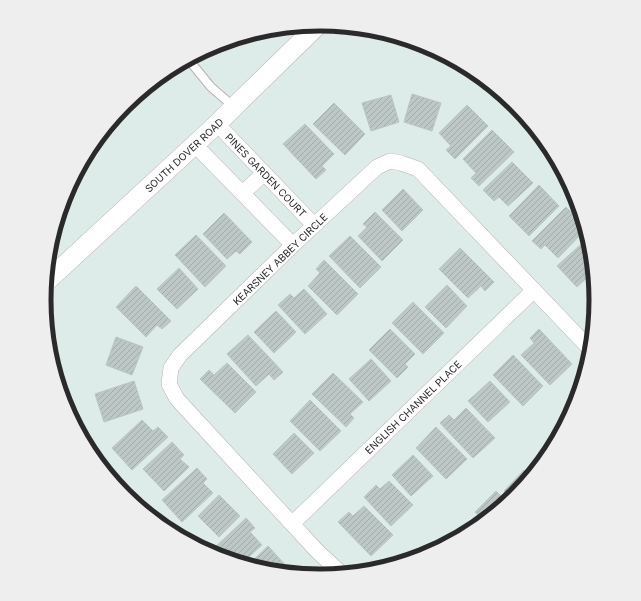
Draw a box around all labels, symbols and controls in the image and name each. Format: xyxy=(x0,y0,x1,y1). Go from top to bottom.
street label: SOUTH DOVER ROAD xyxy=(142,116,226,194)
street label: PINES GARDEN COURT xyxy=(223,131,309,219)
street label: KEARSNEY ABBEY CIRCLE xyxy=(230,211,330,307)
street label: ENGLISH CHANNEL PLACE xyxy=(362,358,464,456)

